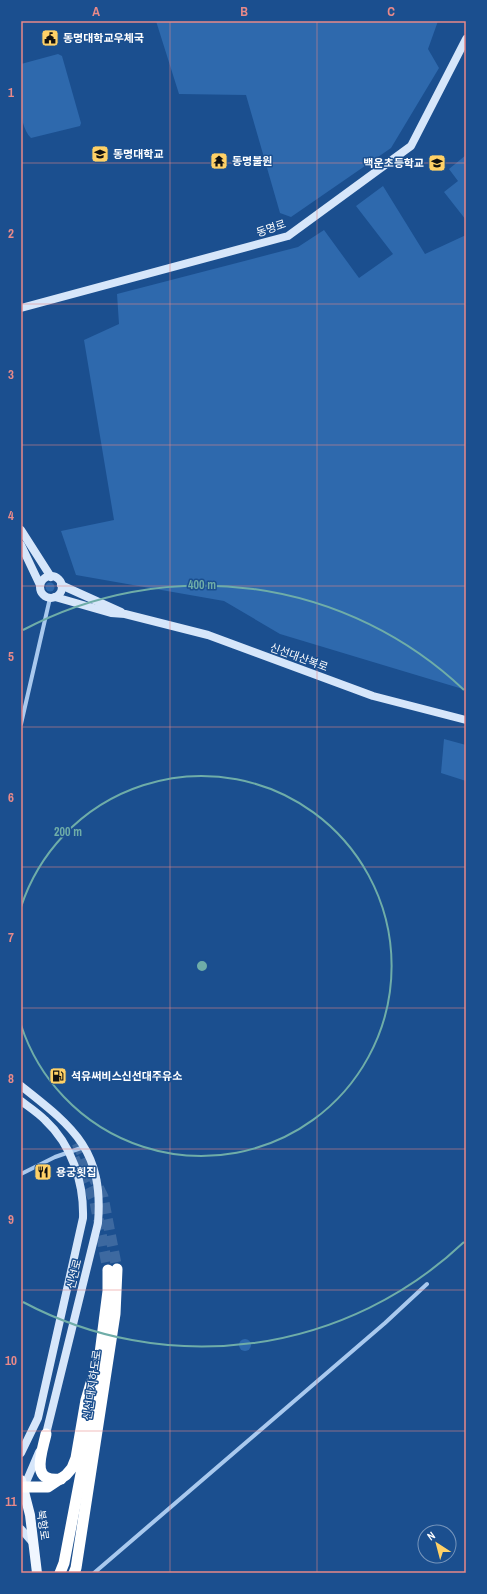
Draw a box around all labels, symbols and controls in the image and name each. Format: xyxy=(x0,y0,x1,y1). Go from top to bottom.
text: A xyxy=(92,3,100,20)
text: B xyxy=(240,3,248,20)
text: C xyxy=(387,3,395,20)
public building icon: 동명대학교우체국 xyxy=(40,28,60,48)
place label: 동명대학교우체국 xyxy=(63,31,144,45)
text: 1 xyxy=(8,84,14,101)
school or university icon: 동명대학교 xyxy=(90,144,110,164)
place label: 동명대학교 xyxy=(113,147,164,161)
temple icon: 동명불원 xyxy=(209,151,229,171)
school or university icon: 백운초등학교 xyxy=(427,153,447,173)
place label: 동명불원 xyxy=(232,154,272,168)
place label: 백운초등학교 xyxy=(363,156,424,170)
street label: 동명로 xyxy=(254,216,288,240)
text: 2 xyxy=(8,225,14,242)
text: 3 xyxy=(8,366,14,383)
text: 4 xyxy=(8,507,14,524)
text: 400 m xyxy=(188,577,216,593)
street label: 신선대산복로 xyxy=(268,640,330,674)
text: 5 xyxy=(8,648,14,665)
text: 6 xyxy=(8,789,14,806)
text: 200 m xyxy=(54,824,82,840)
text: 7 xyxy=(8,929,14,946)
centre of rings xyxy=(195,959,209,973)
fuel station icon: 석유써비스신선대주유소 xyxy=(48,1066,68,1086)
place label: 석유써비스신선대주유소 xyxy=(71,1069,182,1083)
text: 8 xyxy=(8,1070,14,1087)
restaurant icon: 용궁횟집 xyxy=(33,1162,53,1182)
place label: 용궁횟집 xyxy=(56,1165,96,1179)
text: 9 xyxy=(8,1211,14,1228)
street label: 신선로 xyxy=(64,1258,84,1290)
street label: 신선대지하도로 xyxy=(80,1349,104,1421)
text: 10 xyxy=(5,1352,17,1369)
text: 11 xyxy=(5,1493,17,1510)
street label: 북항로 xyxy=(34,1509,52,1541)
north arrow xyxy=(417,1524,457,1564)
text: N xyxy=(424,1528,438,1543)

